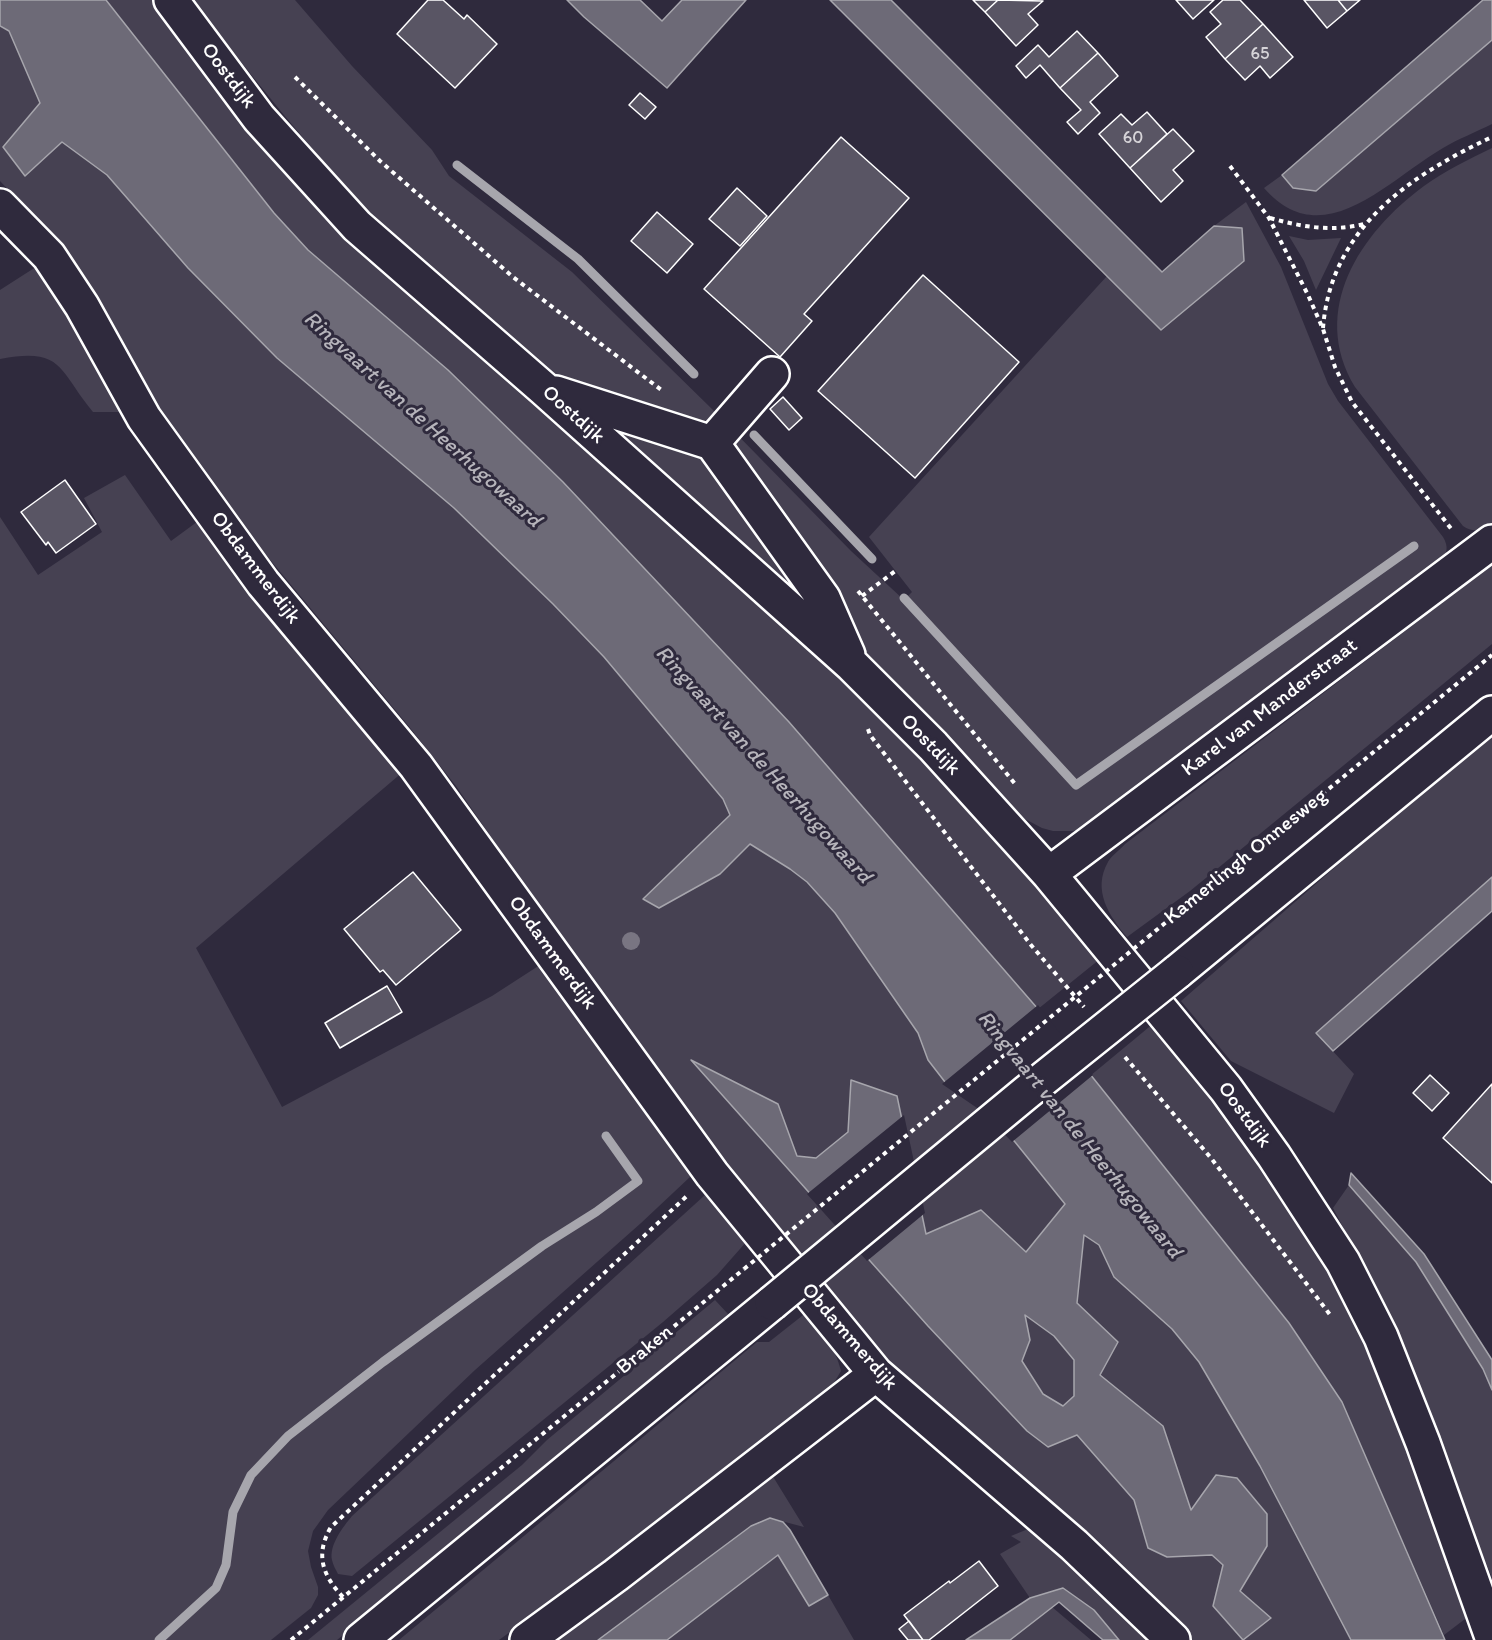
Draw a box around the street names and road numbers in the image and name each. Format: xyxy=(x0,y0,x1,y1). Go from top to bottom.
street label: Oostdijk xyxy=(195,38,261,114)
street label: Oostdijk xyxy=(536,380,610,450)
street label: Obdammerdijk xyxy=(205,507,305,629)
street label: Karel van Manderstraat xyxy=(1177,634,1363,782)
street label: Oostdijk xyxy=(895,709,965,781)
street label: Kamerlingh Onnesweg xyxy=(1159,784,1333,930)
street label: Obdammerdijk xyxy=(502,891,602,1015)
street label: Oostdijk xyxy=(1212,1077,1276,1153)
street label: Obdammerdijk xyxy=(795,1278,903,1396)
street label: Braken xyxy=(612,1320,678,1380)

